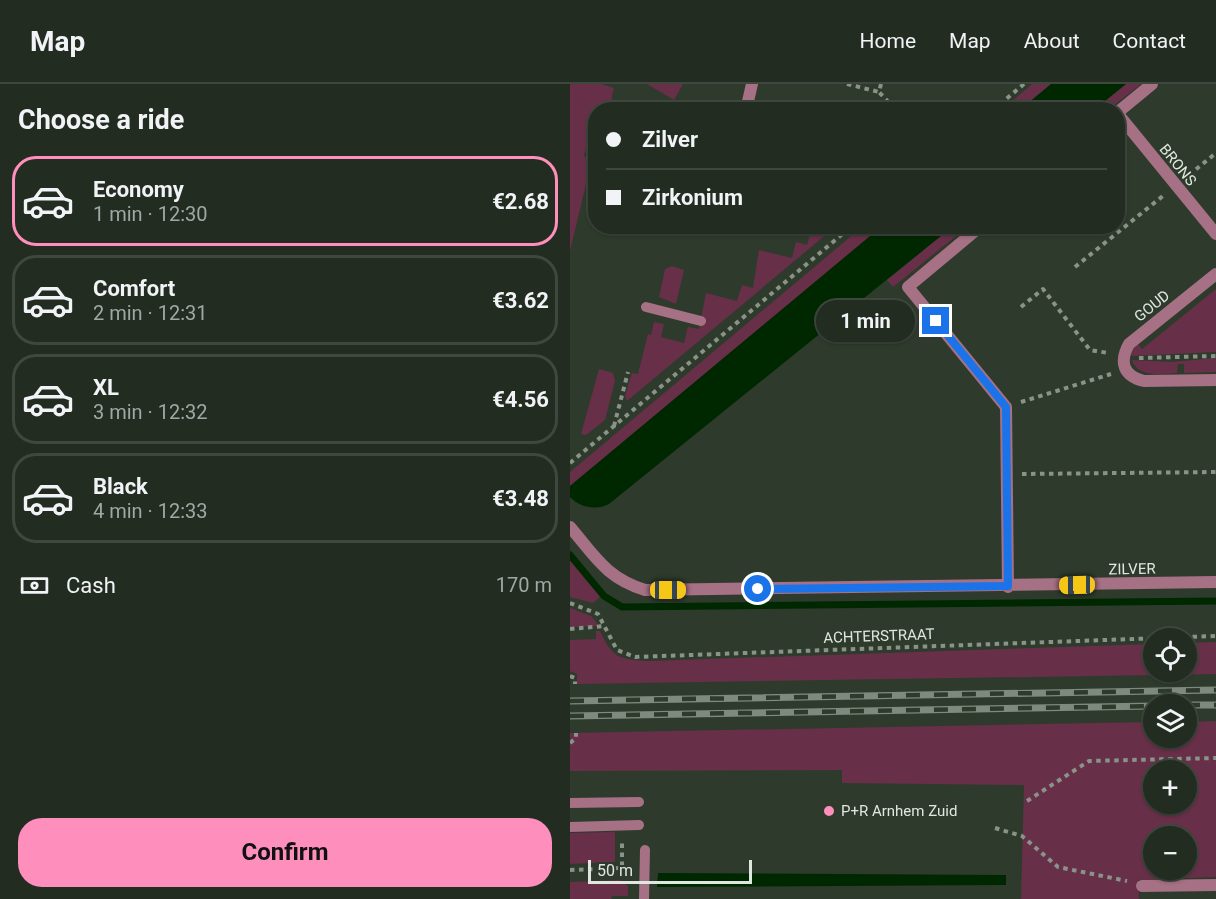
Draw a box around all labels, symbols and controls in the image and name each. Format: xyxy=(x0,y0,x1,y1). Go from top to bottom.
text: Map xyxy=(30,25,85,58)
text: Home xyxy=(860,29,916,53)
text: Map xyxy=(949,29,991,53)
text: About xyxy=(1024,29,1080,53)
text: Contact xyxy=(1113,29,1186,53)
text: Choose a ride xyxy=(18,104,184,136)
text: Zilver xyxy=(642,127,698,152)
street label: BRONS xyxy=(1156,140,1200,190)
icon: car xyxy=(21,174,75,228)
text: Economy xyxy=(93,177,184,202)
text: Zirkonium xyxy=(642,185,743,210)
text: €2.68 xyxy=(492,189,549,214)
text: 1 min · 12:30 xyxy=(93,202,208,226)
icon: car xyxy=(21,273,75,327)
text: Comfort xyxy=(93,276,175,301)
street label: GOUD xyxy=(1131,286,1173,326)
text: €3.62 xyxy=(492,288,549,313)
callout: 1 min xyxy=(816,300,915,342)
text: 2 min · 12:31 xyxy=(93,301,208,325)
route end xyxy=(922,307,949,334)
text: 1 min xyxy=(840,309,891,333)
icon: car xyxy=(21,372,75,426)
text: XL xyxy=(93,375,119,400)
text: €4.56 xyxy=(492,387,549,412)
text: 3 min · 12:32 xyxy=(93,400,208,424)
icon: car xyxy=(21,471,75,525)
text: Black xyxy=(93,474,148,499)
text: €3.48 xyxy=(492,486,549,511)
text: 4 min · 12:33 xyxy=(93,499,208,523)
street label: ZILVER xyxy=(1108,560,1156,578)
icon: cash xyxy=(18,569,51,602)
text: Cash xyxy=(66,573,116,598)
text: 170 m xyxy=(496,573,552,597)
route start xyxy=(744,575,771,602)
car xyxy=(1059,576,1095,594)
car xyxy=(650,581,686,599)
street label: ACHTERSTRAAT xyxy=(823,625,935,647)
map controls xyxy=(1143,628,1197,880)
button: locate xyxy=(1143,628,1197,682)
button: layers xyxy=(1143,694,1197,748)
button: + xyxy=(1143,760,1197,814)
place label: P+R Arnhem Zuid xyxy=(841,802,957,820)
marker: P+R Arnhem Zuid xyxy=(822,804,836,818)
button: Confirm xyxy=(18,818,552,887)
button: − xyxy=(1143,826,1197,880)
scale bar xyxy=(588,857,752,884)
text: 50 m xyxy=(597,861,633,880)

